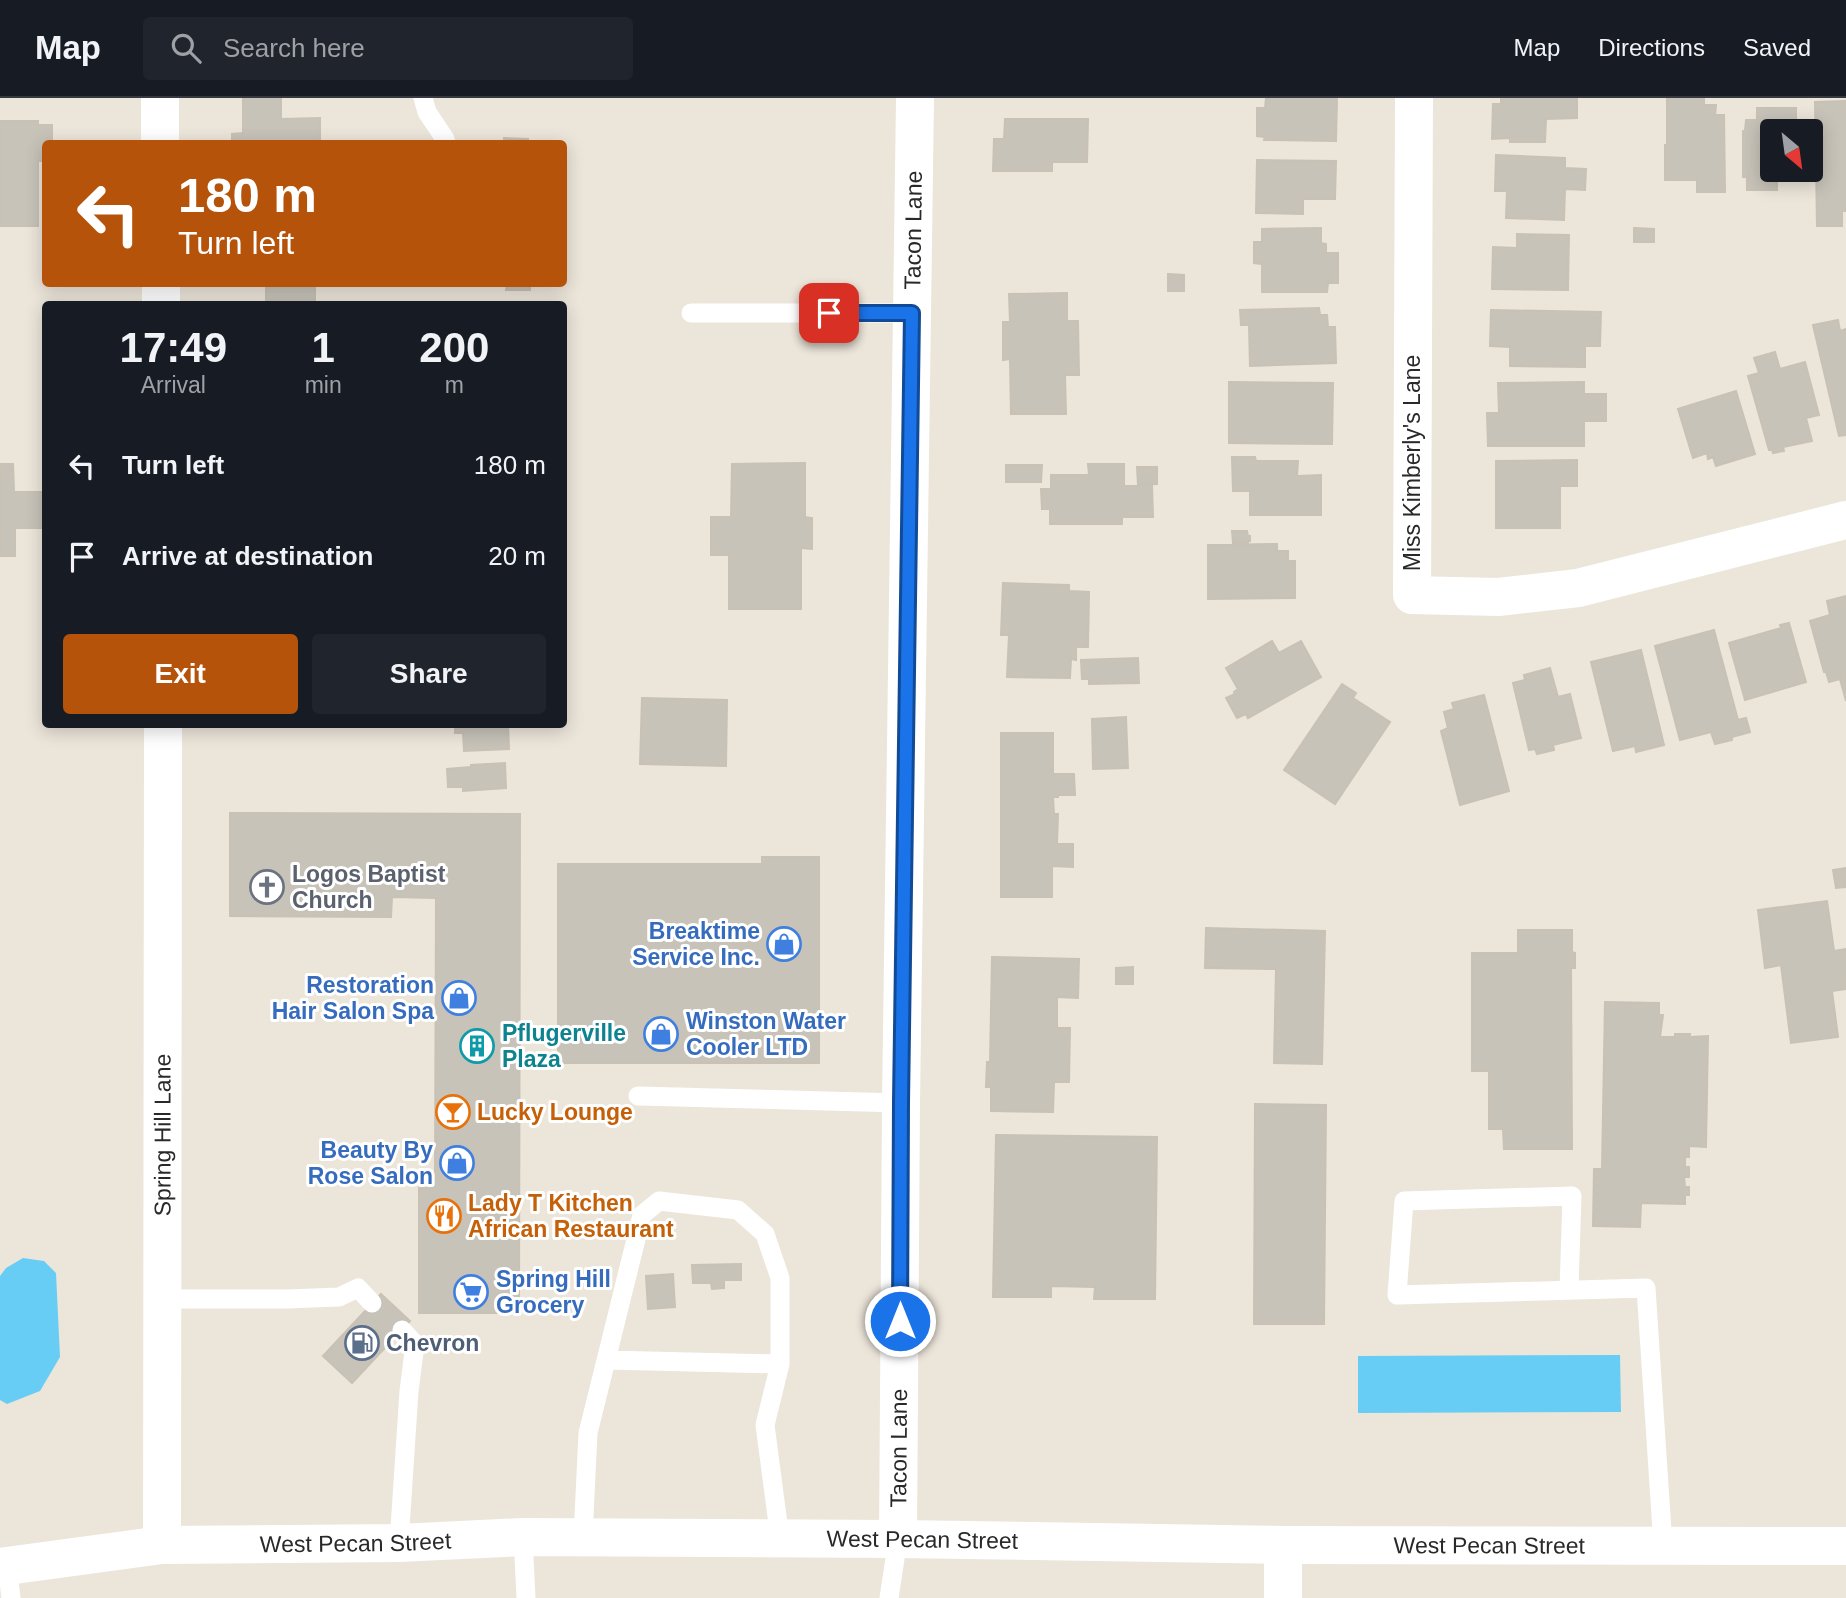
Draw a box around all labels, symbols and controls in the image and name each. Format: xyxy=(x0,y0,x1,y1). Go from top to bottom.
search box xyxy=(143,17,633,80)
text: Map xyxy=(35,29,101,66)
icon: search xyxy=(167,29,205,67)
text: Search here xyxy=(223,33,365,63)
text: Map xyxy=(1514,34,1560,61)
text: Directions xyxy=(1598,34,1705,61)
text: Saved xyxy=(1743,34,1811,61)
north arrow xyxy=(1760,119,1824,182)
map controls xyxy=(1760,119,1823,182)
icon: left xyxy=(63,168,154,259)
text: 180 m xyxy=(178,168,317,222)
street label: Tacon Lane xyxy=(899,170,927,290)
text: Turn left xyxy=(178,225,294,261)
pin xyxy=(799,283,859,343)
icon: arrive xyxy=(810,294,848,332)
text: 17:49 xyxy=(120,324,227,371)
text: 1 xyxy=(311,324,335,371)
text: 200 xyxy=(419,324,489,371)
street label: Miss Kimberly's Lane xyxy=(1399,355,1425,571)
text: Arrival xyxy=(141,372,206,398)
text: min xyxy=(305,372,342,398)
text: m xyxy=(445,372,464,398)
icon: left xyxy=(63,447,101,485)
text: Turn left xyxy=(122,450,224,480)
text: 180 m xyxy=(474,450,546,480)
icon: arrive xyxy=(63,538,101,576)
text: Arrive at destination xyxy=(122,541,373,571)
text: 20 m xyxy=(488,541,546,571)
button: Exit xyxy=(63,634,298,714)
button: Share xyxy=(312,634,546,714)
place label: Logos Baptist Church xyxy=(292,861,446,913)
church icon: Logos Baptist Church xyxy=(248,868,286,906)
place label: Breaktime Service Inc. xyxy=(632,918,760,970)
shop icon: Breaktime Service Inc. xyxy=(765,925,803,963)
place label: Restoration Hair Salon Spa xyxy=(272,972,434,1024)
shop icon: Restoration Hair Salon Spa xyxy=(440,979,478,1017)
place label: Winston Water Cooler LTD xyxy=(686,1008,846,1060)
shop icon: Winston Water Cooler LTD xyxy=(642,1015,680,1053)
place label: Pflugerville Plaza xyxy=(502,1020,626,1072)
building icon: Pflugerville Plaza xyxy=(458,1027,496,1065)
street label: Spring Hill Lane xyxy=(149,1054,176,1216)
bar icon: Lucky Lounge xyxy=(434,1093,472,1131)
place label: Lucky Lounge xyxy=(477,1099,633,1125)
place label: Beauty By Rose Salon xyxy=(308,1137,433,1189)
shop icon: Beauty By Rose Salon xyxy=(438,1144,476,1182)
place label: Lady T Kitchen African Restaurant xyxy=(468,1190,674,1242)
restaurant icon: Lady T Kitchen African Restaurant xyxy=(425,1197,463,1235)
place label: Spring Hill Grocery xyxy=(496,1266,611,1318)
supermarket icon: Spring Hill Grocery xyxy=(452,1273,490,1311)
position arrow xyxy=(863,1284,937,1358)
fuel station icon: Chevron xyxy=(343,1324,381,1362)
place label: Chevron xyxy=(386,1330,479,1356)
street label: Tacon Lane xyxy=(885,1388,912,1508)
street label: West Pecan Street xyxy=(827,1526,1019,1554)
street label: West Pecan Street xyxy=(260,1527,452,1557)
street label: West Pecan Street xyxy=(1394,1532,1586,1559)

